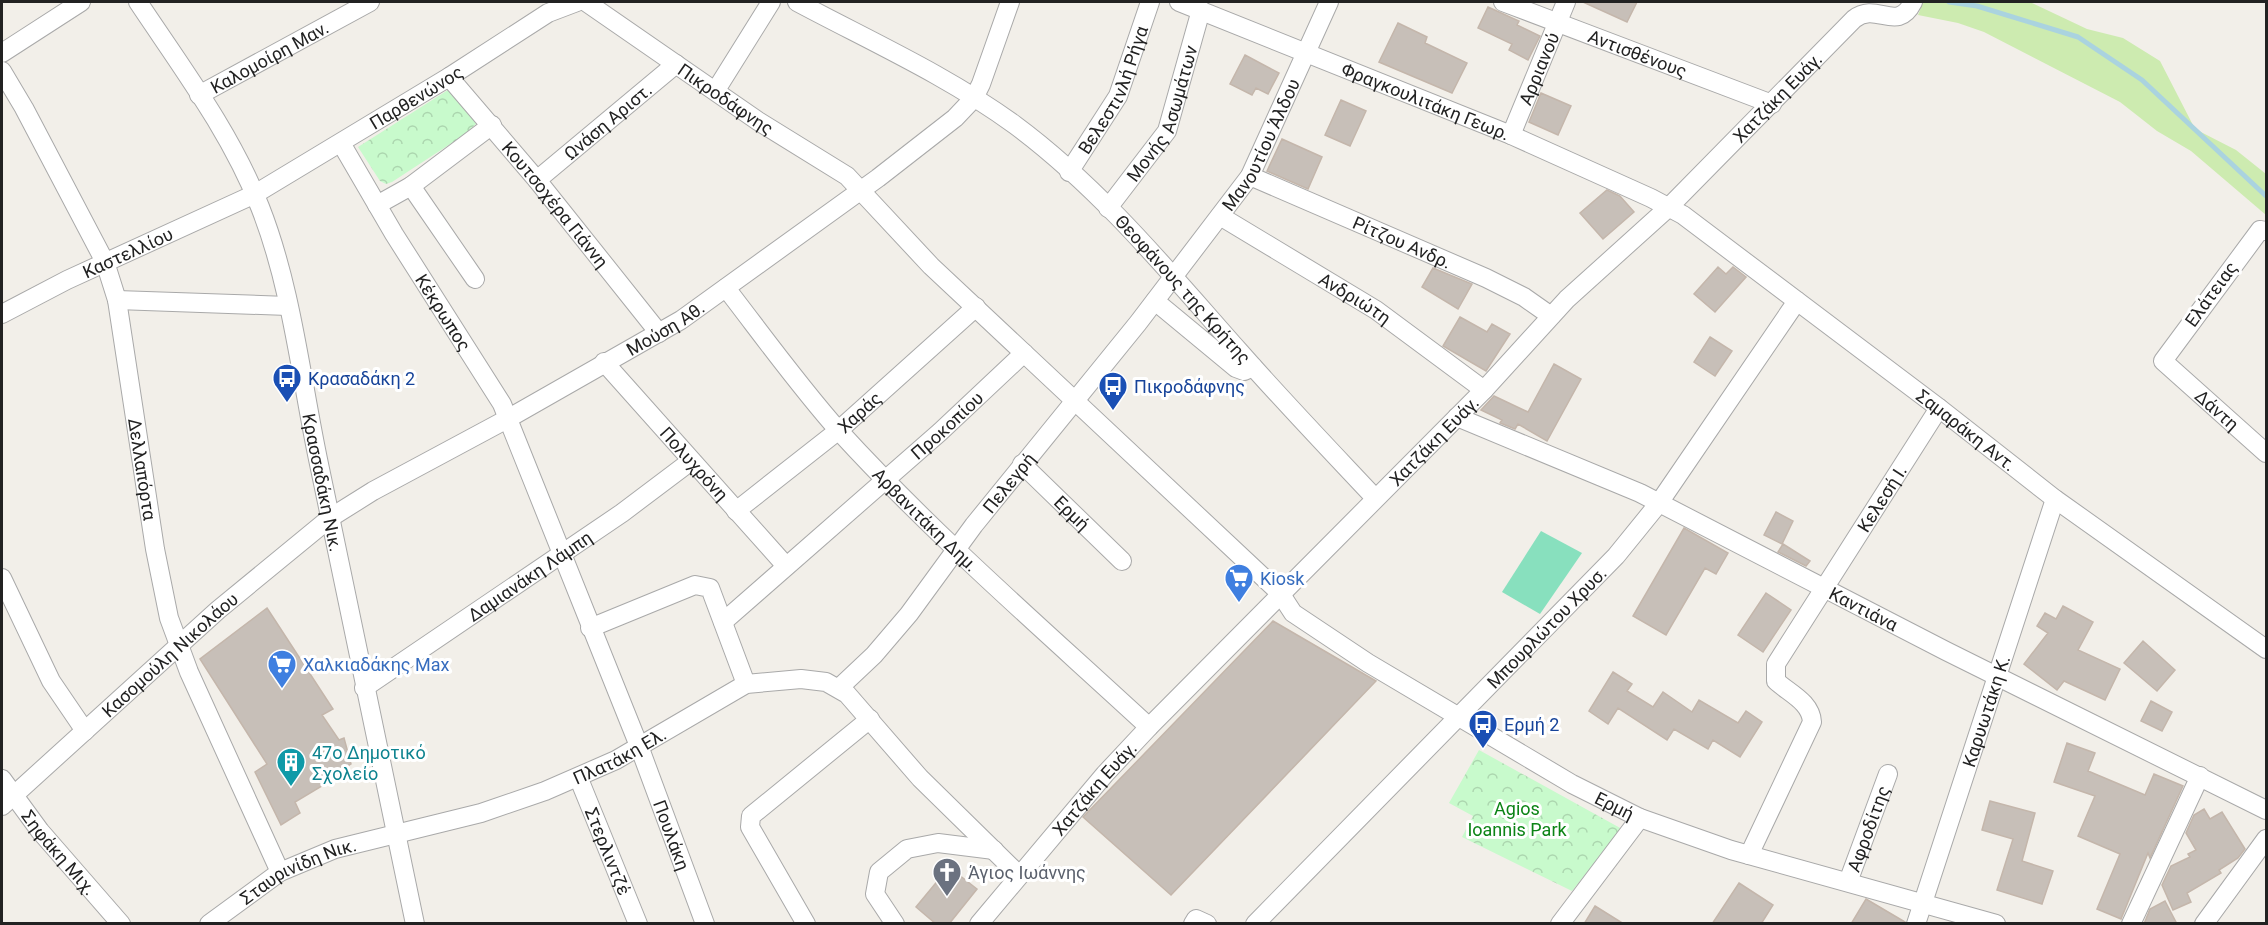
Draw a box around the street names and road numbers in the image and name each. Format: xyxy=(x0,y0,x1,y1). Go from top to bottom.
street label: Καλομοίρη Μαν. xyxy=(207,16,332,97)
street label: Βελεστινλή Ρήγα xyxy=(1073,22,1152,157)
street label: Αντισθένους xyxy=(1585,25,1690,81)
street label: Αρριανού xyxy=(1514,29,1563,108)
street label: Μονής Ασωμάτων xyxy=(1122,43,1201,185)
street label: Χατζάκη Ευάγ. xyxy=(1728,48,1826,146)
street label: Φραγκουλιτάκη Γεωρ. xyxy=(1339,58,1513,144)
street label: Πικροδάφνης xyxy=(674,59,777,139)
street label: Παρθενώνος xyxy=(365,61,466,133)
street label: Μανουτίου Άλδου xyxy=(1217,75,1303,215)
street label: Ωνάση Αριστ. xyxy=(560,78,656,164)
street label: Κουτσοχέρα Γιάννη xyxy=(498,137,613,272)
street label: Θεοφάνους της Κρήτης xyxy=(1111,210,1255,368)
street label: Ρίτζου Ανδρ. xyxy=(1350,211,1455,272)
street label: Καστελλίου xyxy=(79,223,176,282)
street label: Ελάτειας xyxy=(2180,257,2242,331)
street label: Ανδριώτη xyxy=(1315,268,1395,328)
street label: Κέκρωπος xyxy=(412,270,476,354)
street label: Μούση Αθ. xyxy=(622,296,708,360)
street label: Σαμαράκη Αντ. xyxy=(1913,384,2020,475)
street label: Δάντη xyxy=(2191,385,2244,434)
street label: Χαράς xyxy=(833,387,885,437)
street label: Προκοπίου xyxy=(906,387,987,463)
street label: Χατζάκη Ευάγ. xyxy=(1385,392,1482,490)
street label: Κρασσαδάκη Νικ. xyxy=(299,412,347,554)
street label: Δελλαπόρτα xyxy=(125,417,161,522)
street label: Πολυχρόνη xyxy=(656,422,733,505)
street label: Πελεγρή xyxy=(978,448,1039,517)
street label: Κελεσή Ι. xyxy=(1852,461,1911,536)
street label: Αρβανιτάκη Δημ. xyxy=(869,463,983,575)
street label: Ερμή xyxy=(1050,491,1094,535)
street label: Δαμιανάκη Λάμπη xyxy=(463,526,596,625)
street label: Μπουρλώτου Χρυσ. xyxy=(1482,562,1610,692)
street label: Καντιάνα xyxy=(1826,582,1902,635)
street label: Κασομούλη Νικολάου xyxy=(97,588,242,721)
street label: Καρυωτάκη Κ. xyxy=(1958,653,2014,770)
street label: Πλατάκη Ελ. xyxy=(569,723,670,788)
street label: Χατζάκη Ευάγ. xyxy=(1048,737,1141,839)
street label: Αφροδίτης xyxy=(1842,783,1893,875)
street label: Ερμή xyxy=(1592,787,1638,824)
street label: Πουλάκη xyxy=(649,797,695,873)
street label: Στερλιντζέ xyxy=(581,804,636,898)
street label: Σηφάκη Μιχ. xyxy=(18,806,101,899)
street label: Σταυρινίδη Νικ. xyxy=(236,834,358,908)

